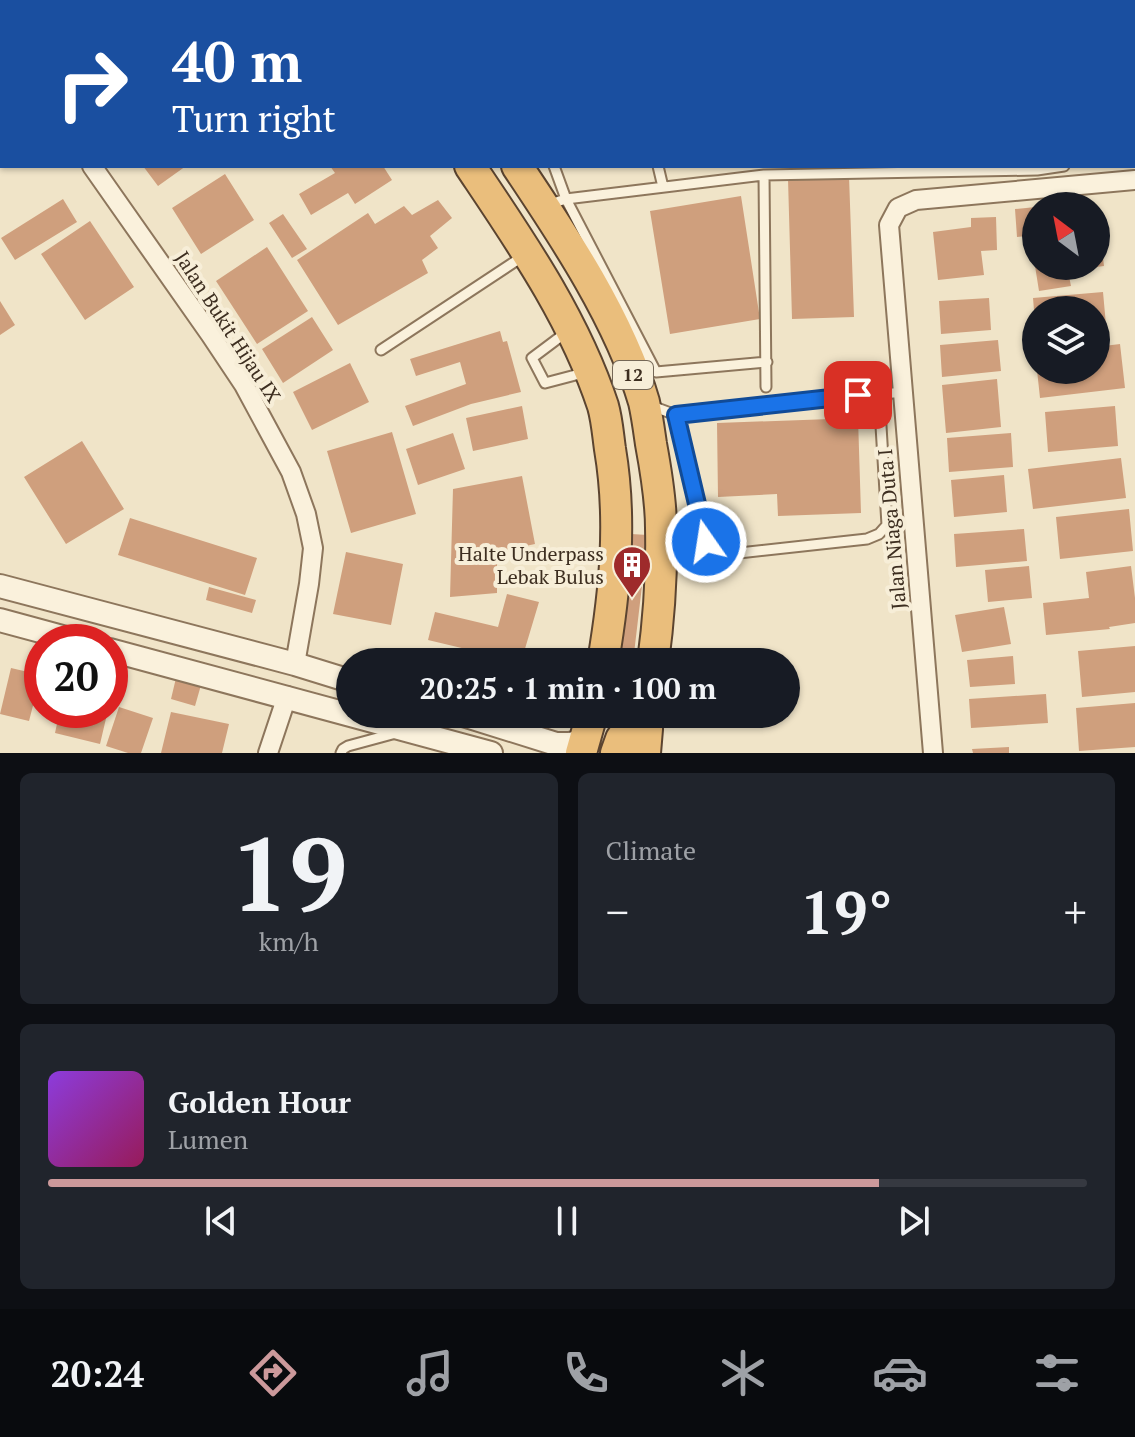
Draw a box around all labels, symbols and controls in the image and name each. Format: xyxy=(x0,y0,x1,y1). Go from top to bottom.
text: 40 m xyxy=(172,24,302,98)
icon: right xyxy=(40,32,144,136)
text: Turn right xyxy=(172,95,336,142)
north arrow xyxy=(1022,192,1110,280)
map controls xyxy=(1022,192,1110,384)
street label: Jalan Bukit Hijau IX xyxy=(169,246,288,408)
button: layers xyxy=(1022,296,1110,384)
road number: 12 xyxy=(613,361,653,389)
pin xyxy=(824,361,892,429)
icon: arrive xyxy=(836,373,880,417)
street label: Jalan Niaga Duta I xyxy=(871,448,912,610)
position arrow xyxy=(664,500,748,584)
place label: Halte Underpass Lebak Bulus xyxy=(458,540,604,590)
building icon: Halte Underpass Lebak Bulus xyxy=(611,544,653,599)
speed limit sign: 20 xyxy=(24,624,128,728)
text: 20:25 · 1 min · 100 m xyxy=(420,668,716,708)
text: 19 xyxy=(230,803,348,941)
text: Climate xyxy=(606,833,696,867)
text: 19° xyxy=(800,872,893,951)
text: − xyxy=(606,882,629,941)
text: + xyxy=(1064,882,1087,941)
text: km/h xyxy=(259,924,319,958)
text: Golden Hour xyxy=(168,1082,351,1122)
text: Lumen xyxy=(168,1122,248,1156)
icon: previous xyxy=(199,1199,243,1243)
icon: pause xyxy=(545,1199,589,1243)
icon: next xyxy=(892,1199,936,1243)
icon: directions xyxy=(245,1345,301,1401)
icon: music xyxy=(402,1345,458,1401)
icon: phone xyxy=(558,1345,614,1401)
icon: climate xyxy=(715,1345,771,1401)
icon: car xyxy=(872,1345,928,1401)
icon: filters xyxy=(1029,1345,1085,1401)
text: 20:24 xyxy=(50,1350,144,1397)

